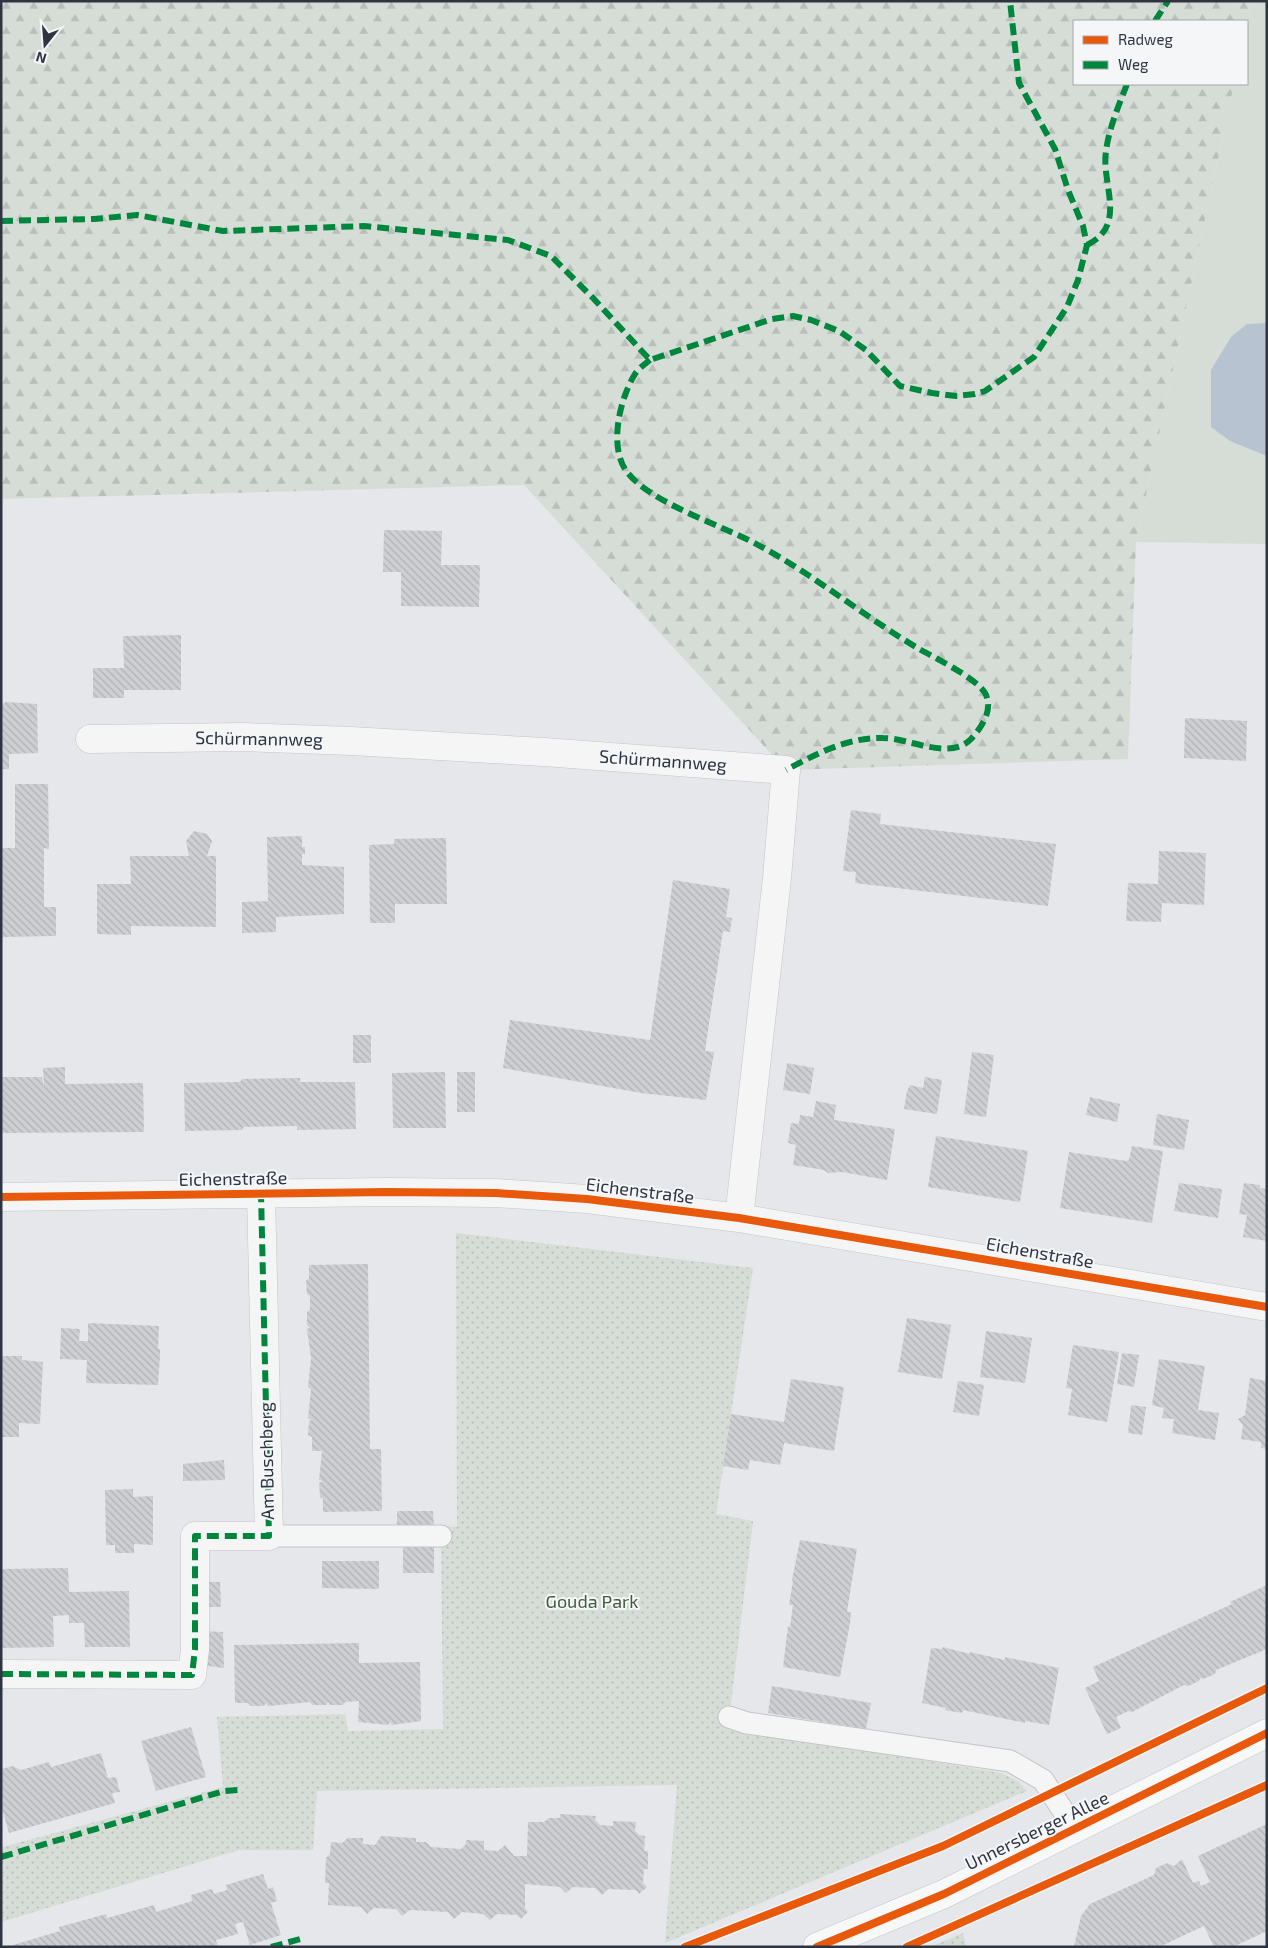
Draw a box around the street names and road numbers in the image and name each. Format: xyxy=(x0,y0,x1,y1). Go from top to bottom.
street label: Schürmannweg xyxy=(195,726,323,750)
street label: Schürmannweg xyxy=(599,745,728,775)
street label: Eichenstraße xyxy=(178,1166,288,1190)
street label: Eichenstraße xyxy=(585,1172,695,1208)
street label: Eichenstraße xyxy=(985,1232,1096,1272)
street label: Am Buschberg xyxy=(254,1402,278,1520)
street label: Unnersberger Allee xyxy=(961,1786,1112,1874)

